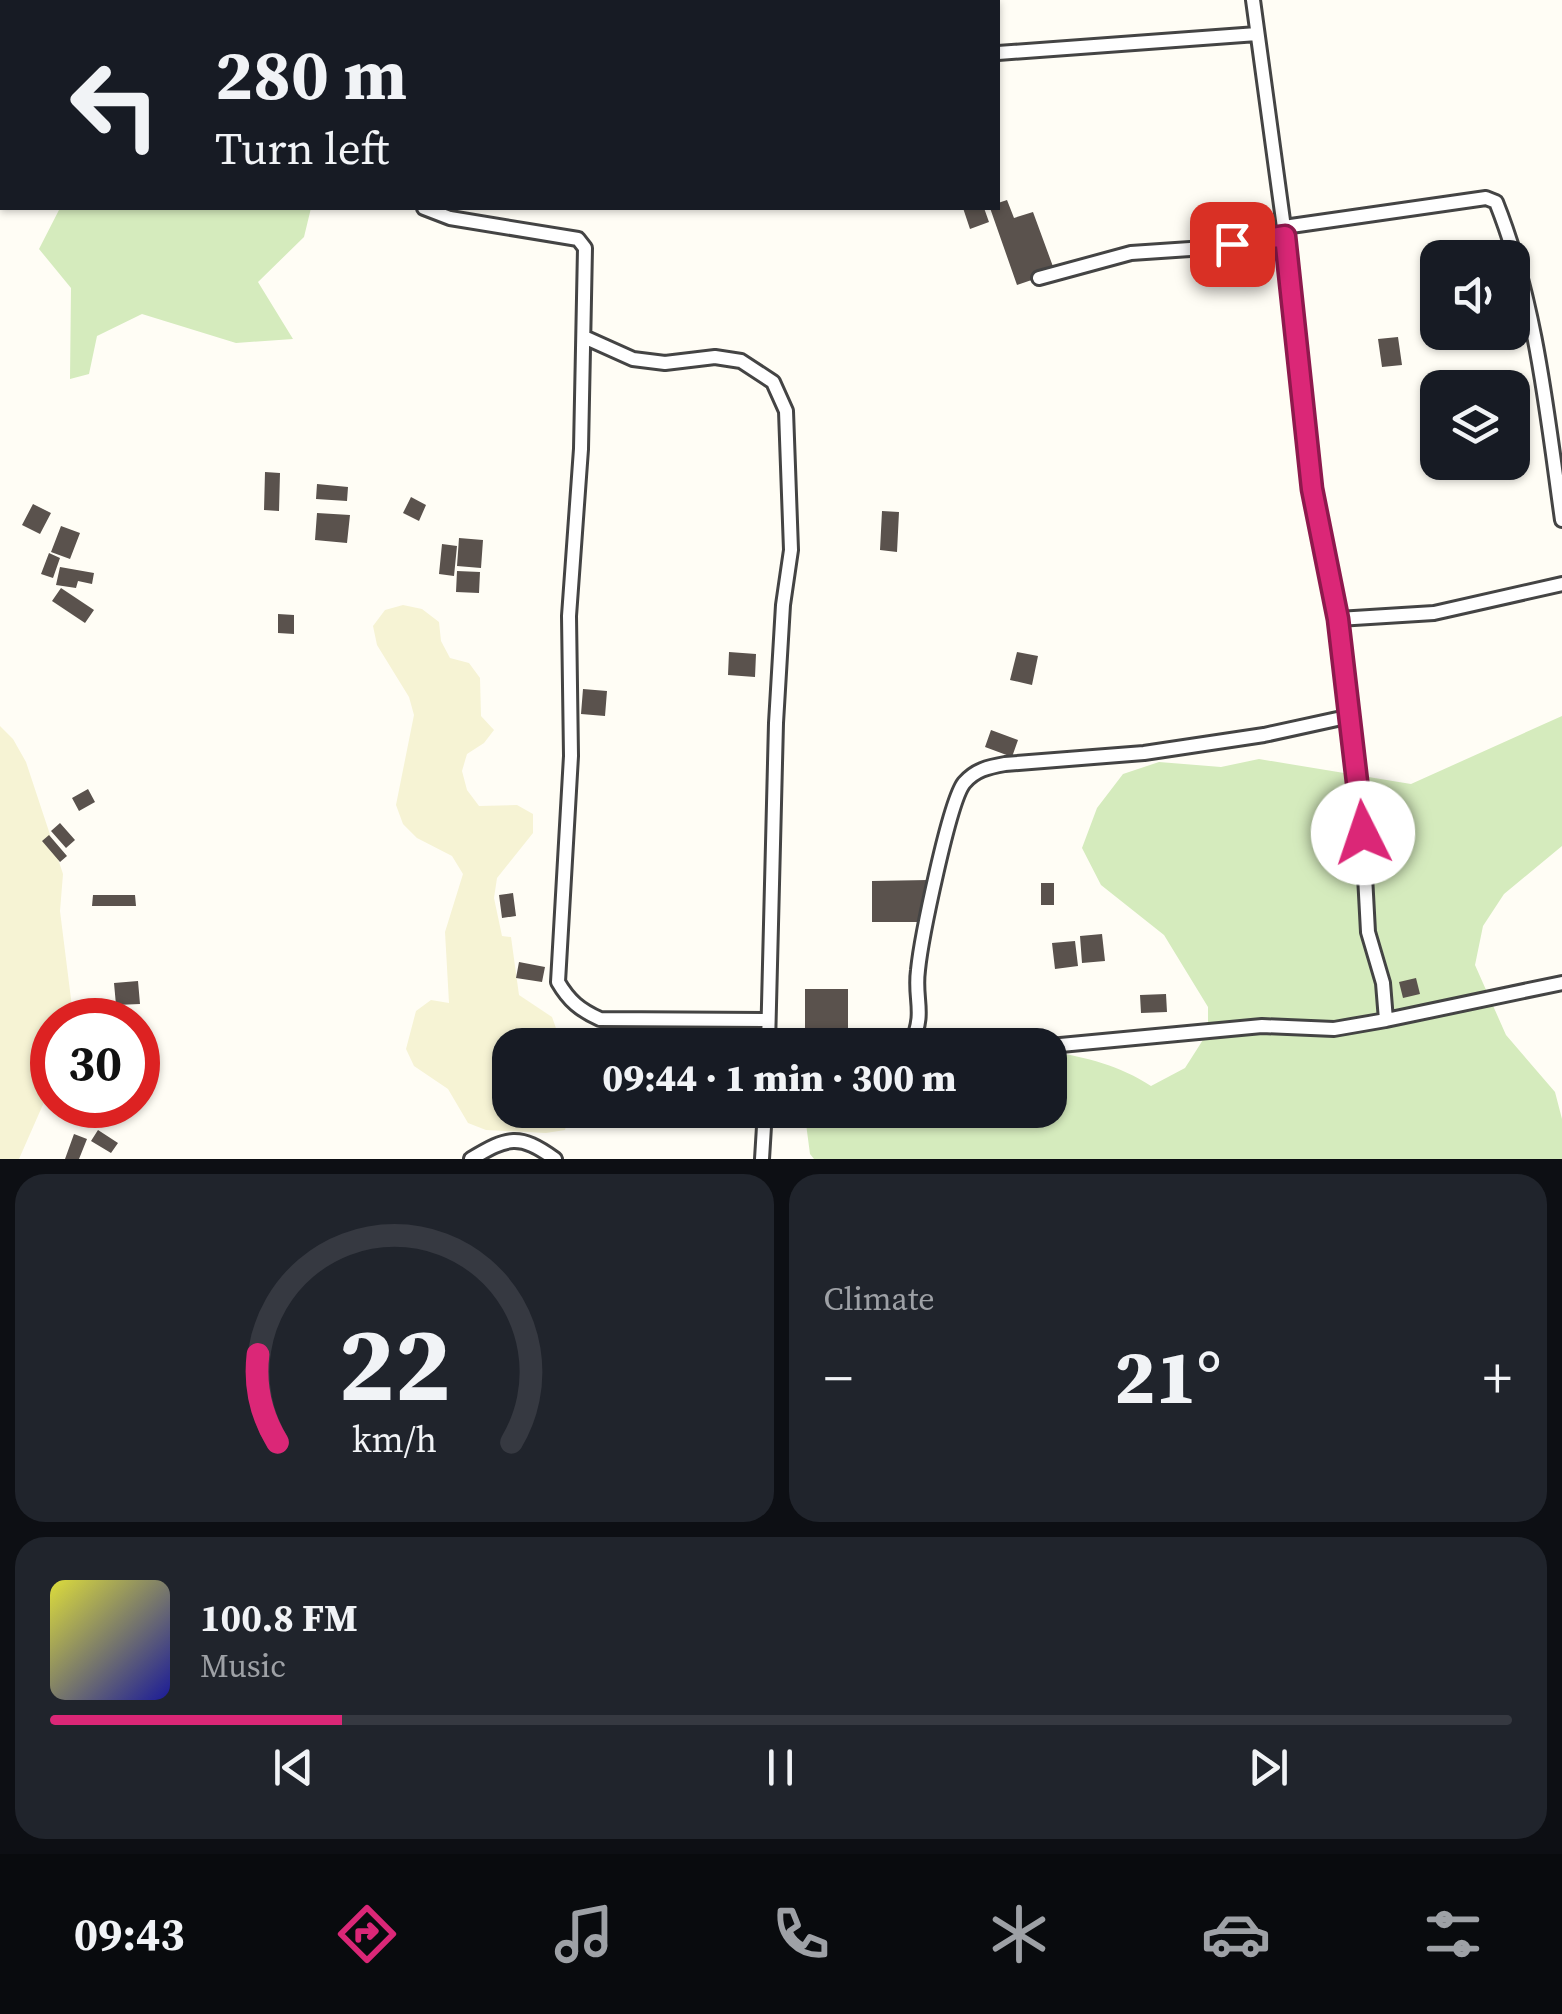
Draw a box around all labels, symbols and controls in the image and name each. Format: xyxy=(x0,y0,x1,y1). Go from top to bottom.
text: 280 m xyxy=(215,26,407,122)
icon: left xyxy=(50,40,180,170)
text: Turn left xyxy=(215,117,389,179)
pin xyxy=(1190,202,1275,287)
icon: arrive xyxy=(1205,217,1260,272)
map controls xyxy=(1420,240,1530,480)
button: sound xyxy=(1420,240,1530,350)
button: layers xyxy=(1420,370,1530,480)
position arrow xyxy=(1311,781,1415,885)
speed limit sign: 30 xyxy=(30,998,160,1128)
text: 09:44 · 1 min · 300 m xyxy=(602,1052,957,1104)
text: Climate xyxy=(824,1277,935,1321)
text: 22 xyxy=(338,1292,451,1435)
text: 21° xyxy=(1114,1325,1221,1428)
text: − xyxy=(824,1340,853,1415)
text: + xyxy=(1483,1340,1512,1415)
text: km/h xyxy=(352,1415,437,1464)
text: 100.8 FM xyxy=(200,1592,358,1644)
text: Music xyxy=(200,1644,286,1688)
icon: previous xyxy=(266,1740,321,1795)
icon: pause xyxy=(753,1740,808,1795)
icon: next xyxy=(1241,1740,1296,1795)
icon: directions xyxy=(332,1899,402,1969)
icon: music xyxy=(549,1899,619,1969)
icon: phone xyxy=(766,1899,836,1969)
icon: climate xyxy=(984,1899,1054,1969)
icon: car xyxy=(1201,1899,1271,1969)
icon: filters xyxy=(1418,1899,1488,1969)
text: 09:43 xyxy=(74,1903,185,1965)

